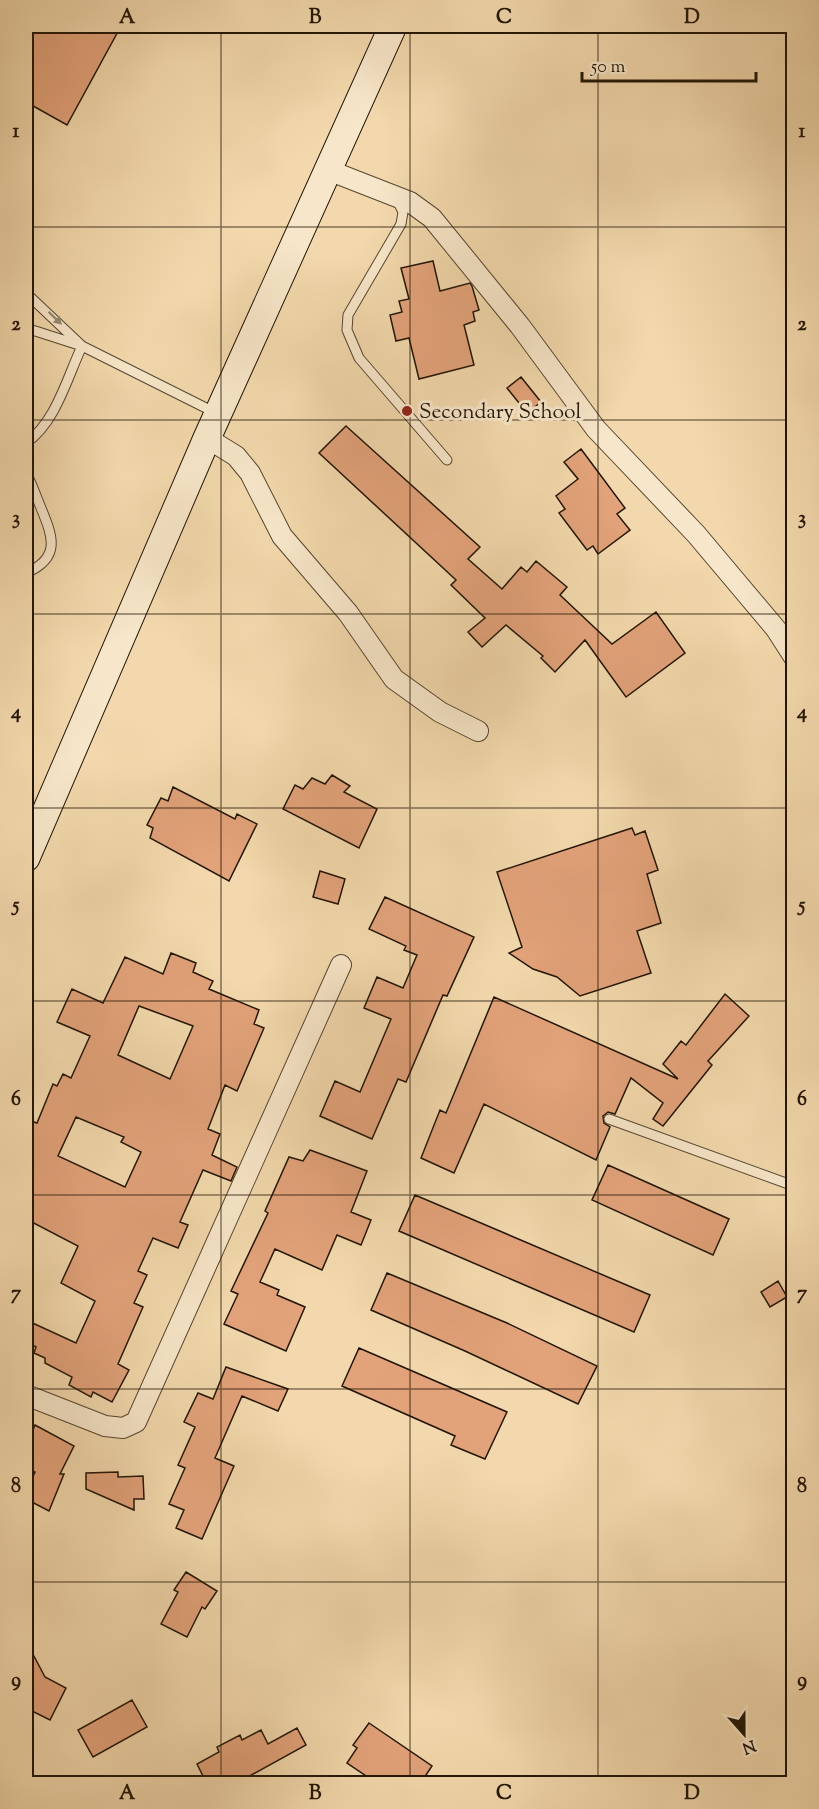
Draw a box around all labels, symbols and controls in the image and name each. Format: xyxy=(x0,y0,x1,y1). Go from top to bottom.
text: A xyxy=(119,4,136,33)
text: B xyxy=(309,4,322,33)
text: C xyxy=(496,4,512,33)
text: D xyxy=(684,4,700,33)
scale bar xyxy=(582,45,756,83)
text: 50 m xyxy=(590,55,626,81)
text: 1 xyxy=(13,118,20,147)
text: 1 xyxy=(799,118,806,147)
text: 2 xyxy=(11,311,21,340)
one-way arrow xyxy=(47,311,61,325)
text: 2 xyxy=(797,311,807,340)
place label: Secondary School xyxy=(419,398,581,428)
marker: Secondary School xyxy=(400,404,414,418)
text: 3 xyxy=(12,505,20,534)
text: 3 xyxy=(798,505,806,534)
text: 4 xyxy=(10,699,21,728)
text: 4 xyxy=(796,699,807,728)
text: 5 xyxy=(11,892,20,921)
text: 5 xyxy=(797,892,806,921)
text: 6 xyxy=(11,1086,21,1115)
text: 6 xyxy=(797,1086,807,1115)
text: 7 xyxy=(11,1280,22,1309)
text: 7 xyxy=(797,1280,808,1309)
text: 8 xyxy=(11,1473,21,1502)
text: 8 xyxy=(797,1473,807,1502)
text: 9 xyxy=(11,1667,21,1696)
text: 9 xyxy=(797,1667,807,1696)
north arrow xyxy=(714,1704,774,1764)
text: N xyxy=(738,1733,759,1759)
text: A xyxy=(119,1780,136,1809)
text: B xyxy=(309,1780,322,1809)
text: C xyxy=(496,1780,512,1809)
text: D xyxy=(684,1780,700,1809)

